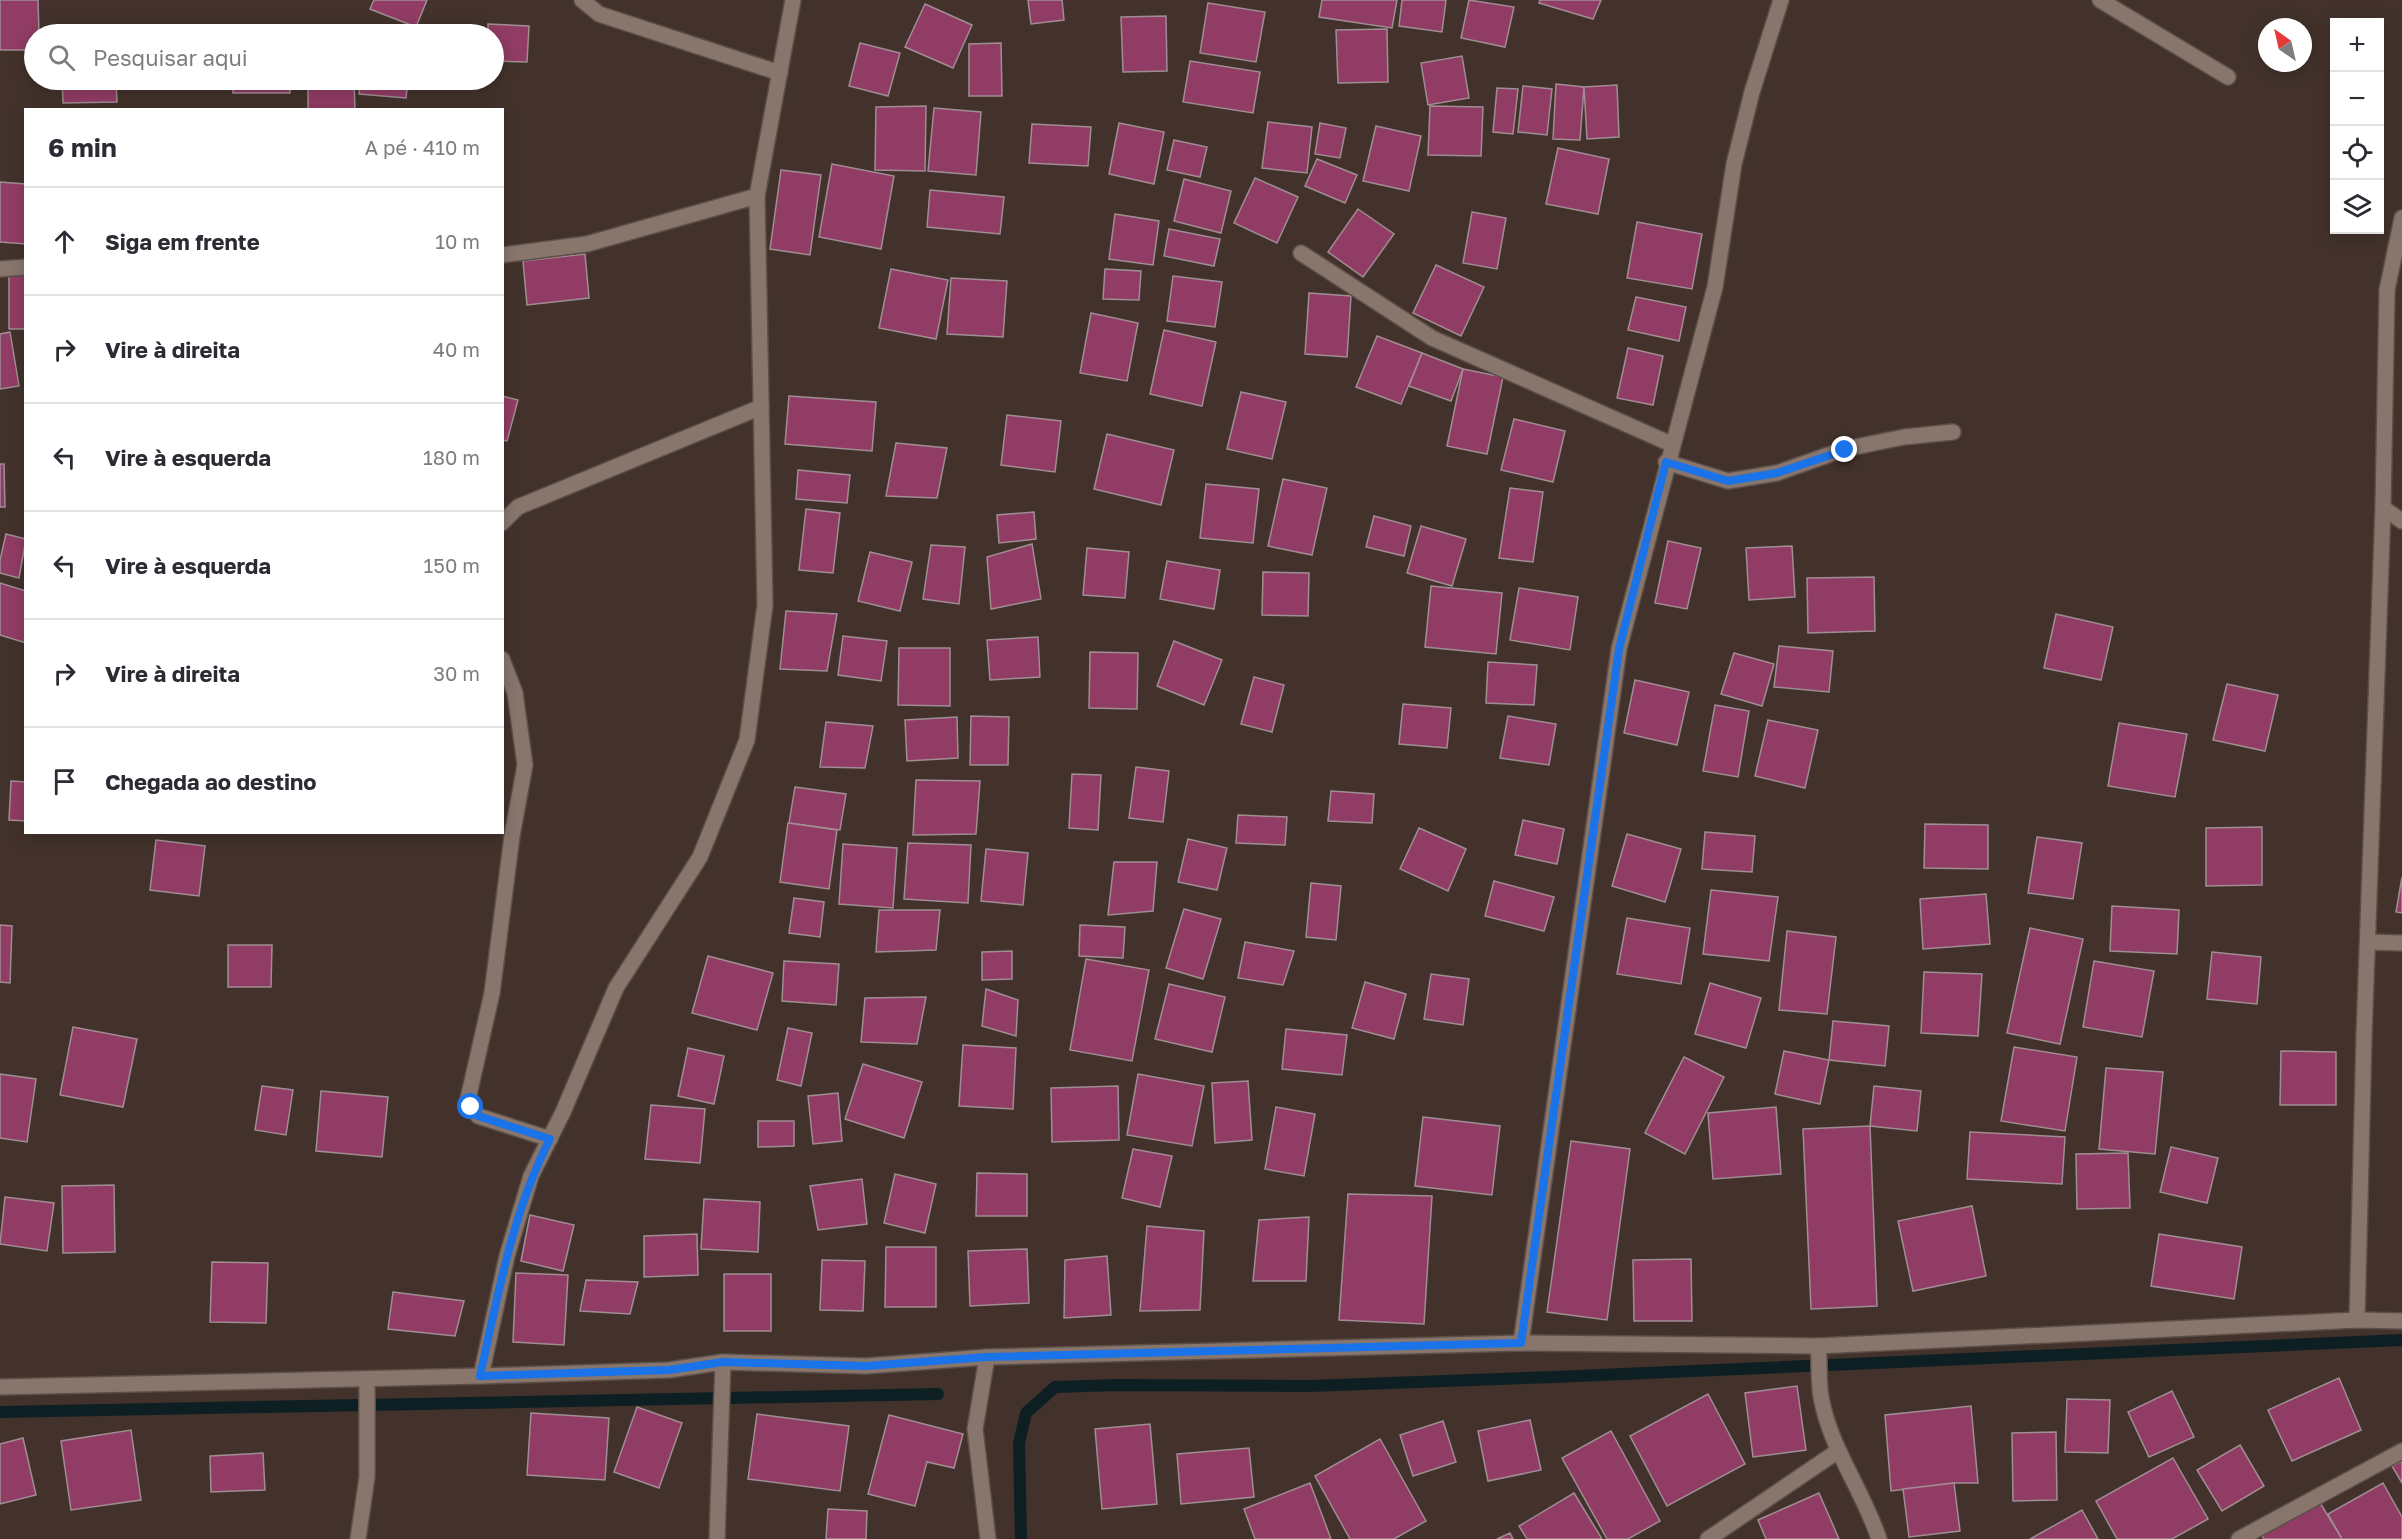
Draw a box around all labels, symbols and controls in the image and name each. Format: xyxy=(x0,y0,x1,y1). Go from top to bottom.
north arrow xyxy=(2258,18,2312,72)
map controls xyxy=(2330,18,2384,234)
button: + xyxy=(2330,18,2384,72)
search box xyxy=(24,24,504,90)
icon: search xyxy=(45,41,78,74)
text: Pesquisar aqui xyxy=(93,44,248,71)
button: − xyxy=(2330,72,2384,126)
button: locate xyxy=(2330,126,2384,180)
text: 6 min xyxy=(48,132,117,163)
text: A pé · 410 m xyxy=(365,135,480,159)
button: layers xyxy=(2330,180,2384,234)
icon: ahead xyxy=(48,225,81,258)
text: Siga em frente xyxy=(105,228,260,255)
text: 10 m xyxy=(435,229,480,253)
icon: right xyxy=(48,333,81,366)
text: Vire à direita xyxy=(105,336,240,363)
text: 40 m xyxy=(433,337,480,361)
route end xyxy=(1831,436,1857,462)
icon: left xyxy=(48,441,81,474)
text: Vire à esquerda xyxy=(105,444,271,471)
text: 180 m xyxy=(423,445,480,469)
icon: left xyxy=(48,549,81,582)
text: Vire à esquerda xyxy=(105,552,271,579)
text: 150 m xyxy=(424,553,480,577)
icon: right xyxy=(48,657,81,690)
text: Vire à direita xyxy=(105,660,240,687)
text: 30 m xyxy=(433,661,480,685)
icon: arrive xyxy=(48,765,81,798)
text: Chegada ao destino xyxy=(105,768,317,795)
route start xyxy=(457,1093,483,1119)

